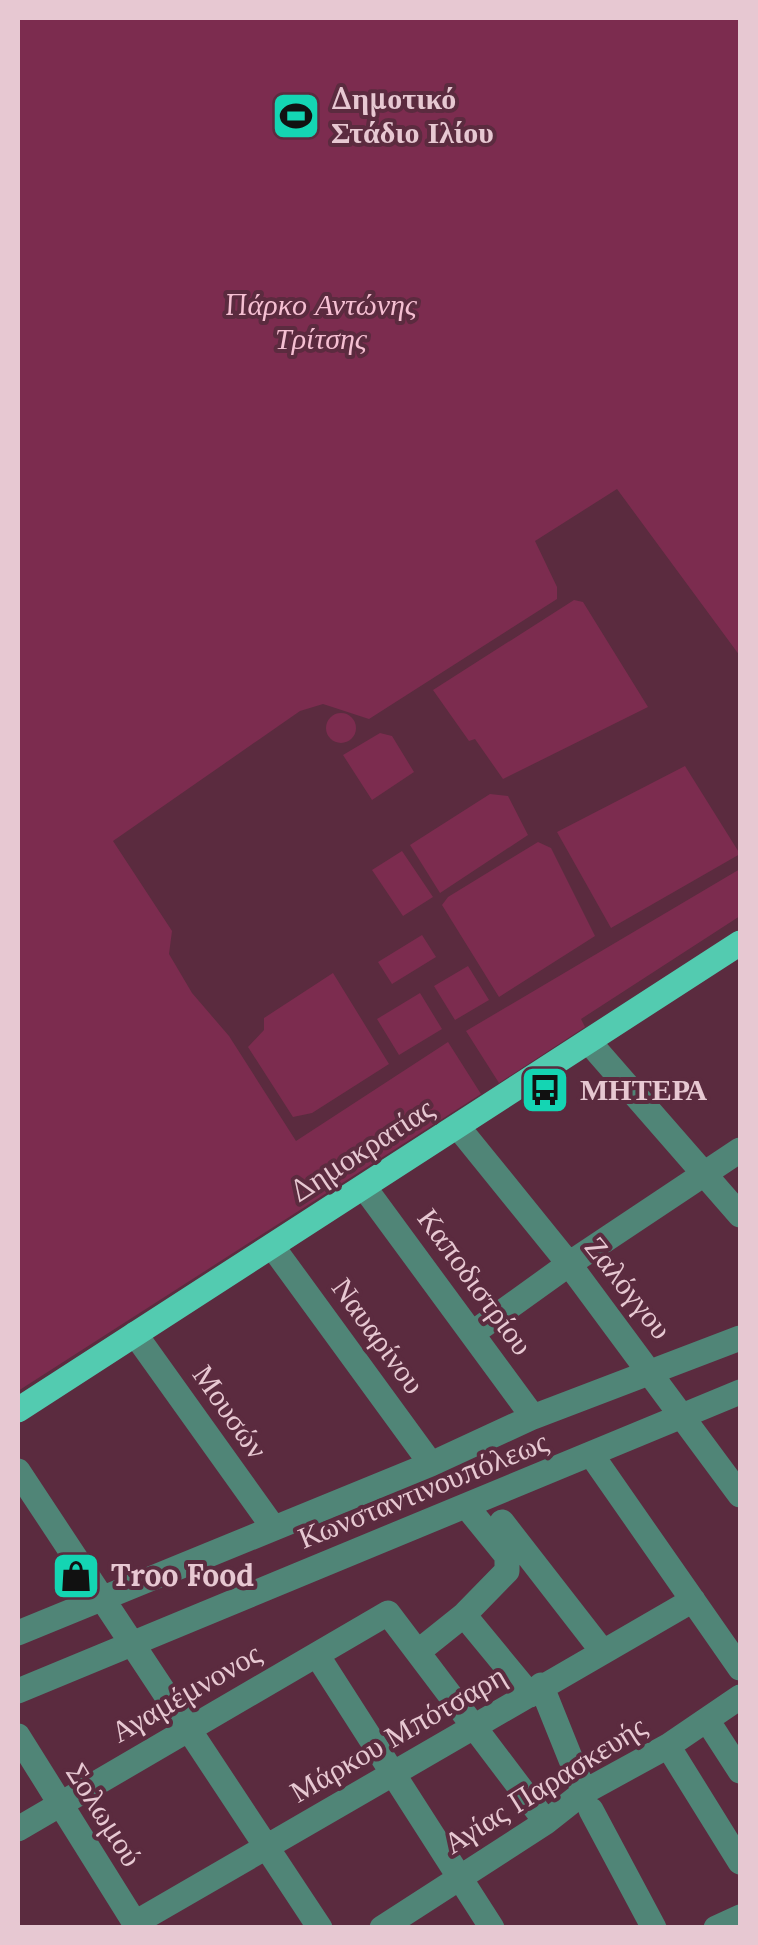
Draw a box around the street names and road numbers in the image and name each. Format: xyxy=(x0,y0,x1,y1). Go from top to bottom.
street label: Δημοκρατίας xyxy=(283,1089,440,1210)
street label: Καποδιστρίου xyxy=(410,1201,542,1362)
street label: Ζαλόγγου xyxy=(577,1228,681,1346)
street label: Ναυαρίνου xyxy=(324,1270,434,1401)
street label: Μουσών xyxy=(185,1357,277,1466)
street label: Κωνσταντινουπόλεως xyxy=(292,1422,553,1557)
street label: Αγαμέμνονος xyxy=(104,1634,267,1750)
street label: Μάρκου Μπότσαρη xyxy=(283,1656,512,1810)
street label: Αγίας Παρασκευής xyxy=(436,1707,653,1862)
street label: Σολωμού xyxy=(58,1756,151,1873)

